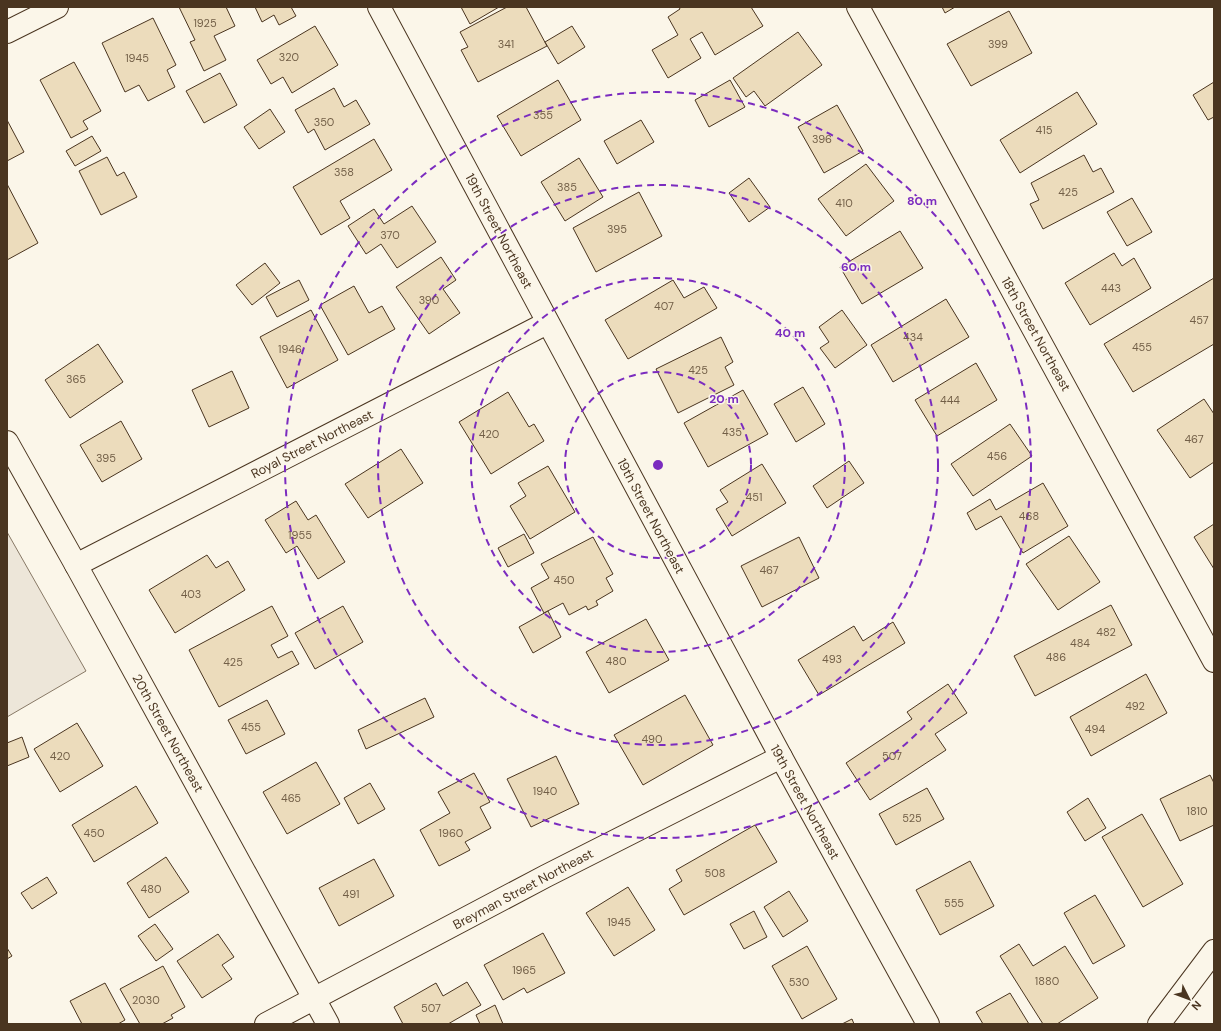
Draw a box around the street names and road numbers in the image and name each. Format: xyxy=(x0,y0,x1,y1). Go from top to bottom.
street label: 19th Street Northeast xyxy=(461,170,537,292)
street label: 18th Street Northeast xyxy=(998,274,1074,394)
street label: Royal Street Northeast xyxy=(248,406,376,482)
street label: 19th Street Northeast xyxy=(613,455,689,577)
street label: 20th Street Northeast xyxy=(128,671,208,795)
street label: 19th Street Northeast xyxy=(766,742,844,862)
street label: Breyman Street Northeast xyxy=(450,845,596,933)

